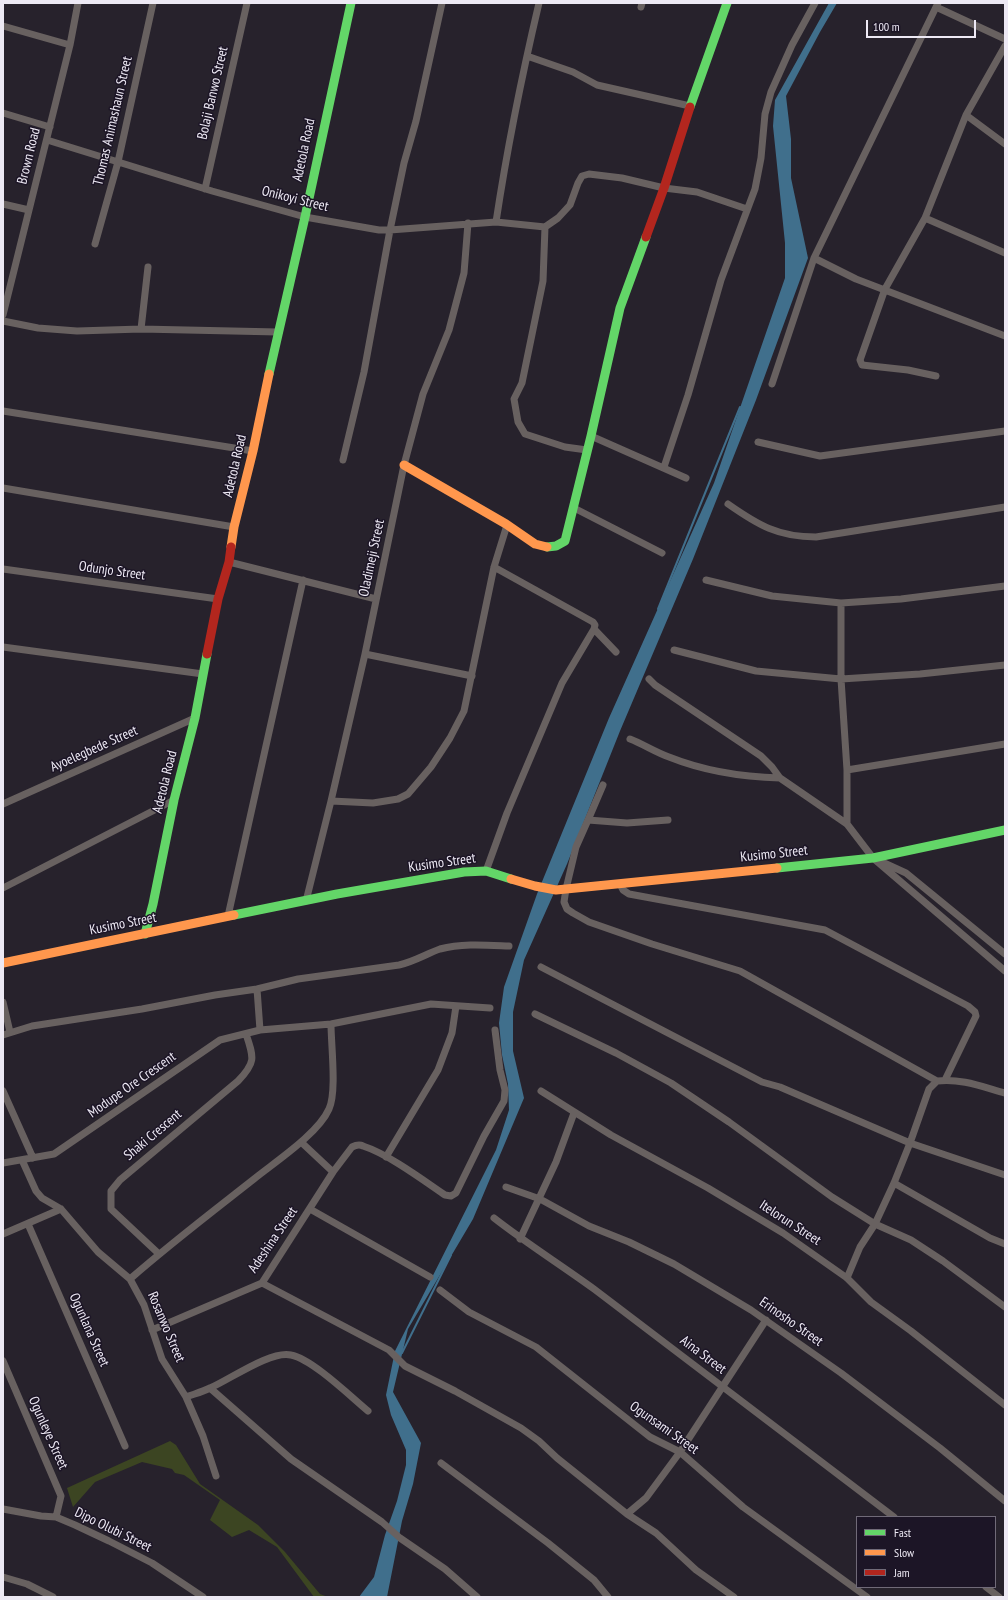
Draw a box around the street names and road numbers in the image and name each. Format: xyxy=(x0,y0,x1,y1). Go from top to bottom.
street label: Bolaji Banwo Street xyxy=(194,45,232,141)
street label: Thomas Animashaun Street xyxy=(90,55,136,187)
street label: Adetola Road xyxy=(289,117,319,183)
street label: Brown Road xyxy=(14,126,44,186)
street label: Onikoyi Street xyxy=(260,183,330,215)
street label: Adetola Road xyxy=(220,433,250,499)
street label: Oladimeji Street xyxy=(356,518,388,598)
street label: Odunjo Street xyxy=(78,558,146,584)
street label: Ayoelegbede Street xyxy=(48,722,140,776)
street label: Adetola Road xyxy=(149,749,181,815)
street label: Kusimo Street xyxy=(740,842,808,866)
street label: Kusimo Street xyxy=(407,850,477,876)
street label: Kusimo Street xyxy=(88,909,158,939)
street label: Modupe Ore Crescent xyxy=(85,1048,179,1122)
street label: Shaki Crescent xyxy=(121,1106,185,1164)
street label: Itelorun Street xyxy=(756,1197,824,1249)
street label: Adeshina Street xyxy=(245,1204,301,1276)
street label: Rosanwo Street xyxy=(144,1289,188,1365)
street label: Ogunlana Street xyxy=(65,1291,113,1369)
street label: Erinosho Street xyxy=(756,1294,826,1350)
street label: Aina Street xyxy=(677,1332,729,1378)
street label: Ogunleye Street xyxy=(25,1394,71,1472)
street label: Ogunsami Street xyxy=(626,1398,702,1458)
street label: Dipo Olubi Street xyxy=(72,1504,154,1556)

